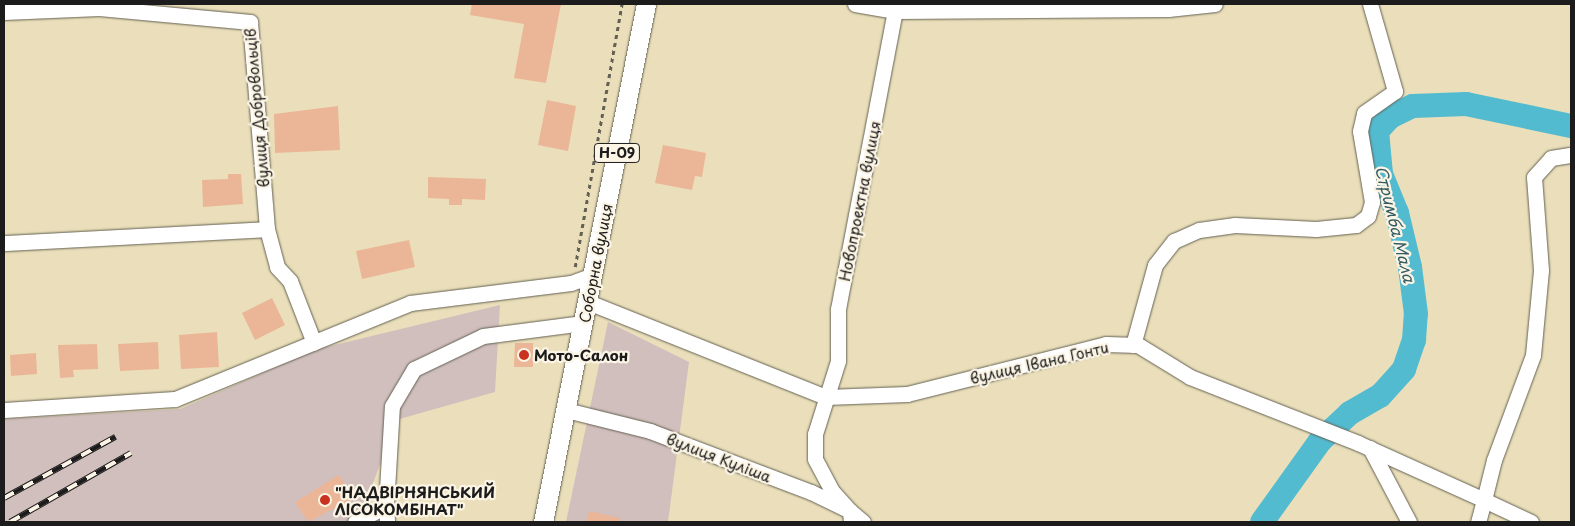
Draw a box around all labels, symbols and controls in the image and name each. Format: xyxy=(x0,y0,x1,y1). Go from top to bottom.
street label: вулиця Добровольців xyxy=(240,28,272,188)
street label: Новопроектна вулиця xyxy=(835,119,883,283)
road number: Н-09 xyxy=(593,142,641,164)
water label: Стримба Мала xyxy=(1372,163,1420,285)
street label: Соборна вулиця xyxy=(575,202,615,324)
street label: вулиця Івана Гонти xyxy=(967,337,1111,387)
place label: Мото-Салон xyxy=(534,346,628,364)
marker: Мото-Салон xyxy=(518,349,530,361)
street label: вулиця Куліша xyxy=(664,429,774,485)
place label: "НАДВІРНЯНСЬКИЙ ЛІСОКОМБІНАТ" xyxy=(335,482,495,517)
marker: "НАДВІРНЯНСЬКИЙ ЛІСОКОМБІНАТ" xyxy=(319,494,331,506)

